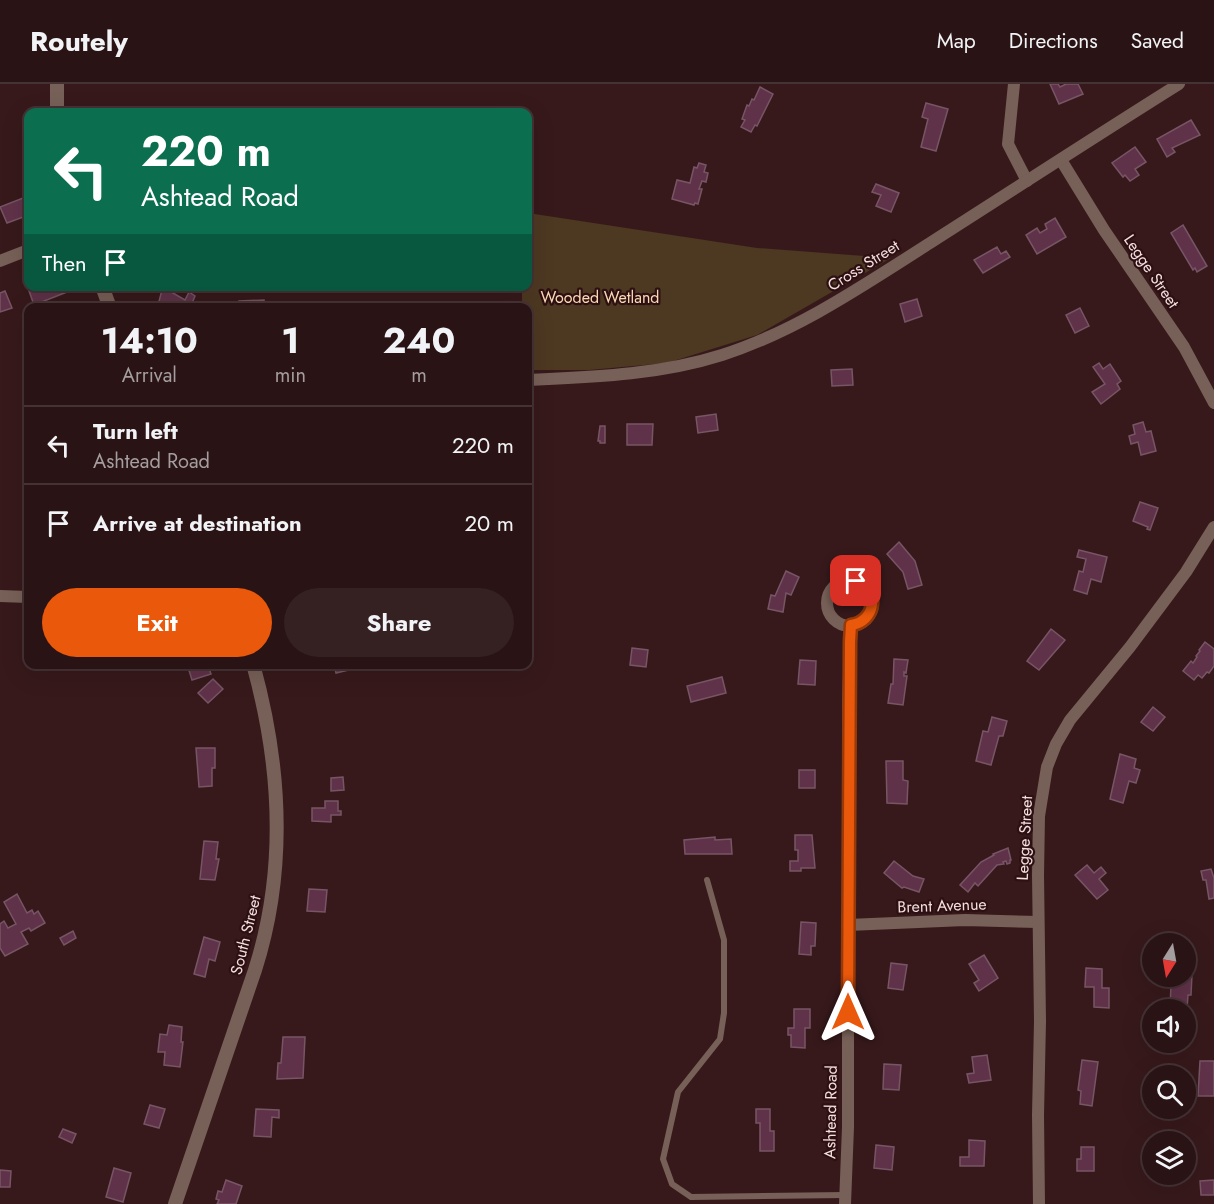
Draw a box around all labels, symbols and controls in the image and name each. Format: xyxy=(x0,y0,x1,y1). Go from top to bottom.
text: Routely xyxy=(30,21,128,62)
text: Map xyxy=(937,26,976,56)
text: Directions xyxy=(1009,26,1098,56)
text: Saved xyxy=(1131,26,1184,56)
text: 220 m xyxy=(141,121,271,182)
icon: left xyxy=(42,132,120,210)
text: Ashtead Road xyxy=(141,177,299,216)
street label: Legge Street xyxy=(1118,230,1185,313)
street label: Cross Street xyxy=(823,234,904,297)
icon: arrive xyxy=(99,246,132,279)
text: Then xyxy=(42,247,87,279)
park label: Wooded Wetland xyxy=(541,286,659,309)
text: 14:10 xyxy=(101,314,198,366)
text: 1 xyxy=(281,314,299,366)
text: 240 xyxy=(383,314,455,366)
text: Arrival xyxy=(122,361,177,390)
text: min xyxy=(275,361,306,390)
text: m xyxy=(411,361,427,390)
text: Turn left xyxy=(93,415,178,447)
icon: left xyxy=(42,429,75,462)
text: 220 m xyxy=(452,429,514,461)
text: Ashtead Road xyxy=(93,447,210,476)
icon: arrive xyxy=(42,507,75,540)
text: Arrive at destination xyxy=(93,507,302,539)
text: 20 m xyxy=(465,507,514,539)
pin xyxy=(830,555,881,606)
icon: arrive xyxy=(839,564,872,597)
button: Exit xyxy=(42,588,272,657)
button: Share xyxy=(284,588,514,657)
street label: Legge Street xyxy=(1011,795,1038,881)
street label: Brent Avenue xyxy=(897,892,987,919)
street label: South Street xyxy=(225,893,266,977)
north arrow xyxy=(1142,933,1196,987)
map controls xyxy=(1142,933,1196,1185)
position arrow xyxy=(816,980,880,1044)
button: sound xyxy=(1142,999,1196,1053)
street label: Ashtead Road xyxy=(818,1065,843,1159)
button: search xyxy=(1142,1065,1196,1119)
button: layers xyxy=(1142,1131,1196,1185)

